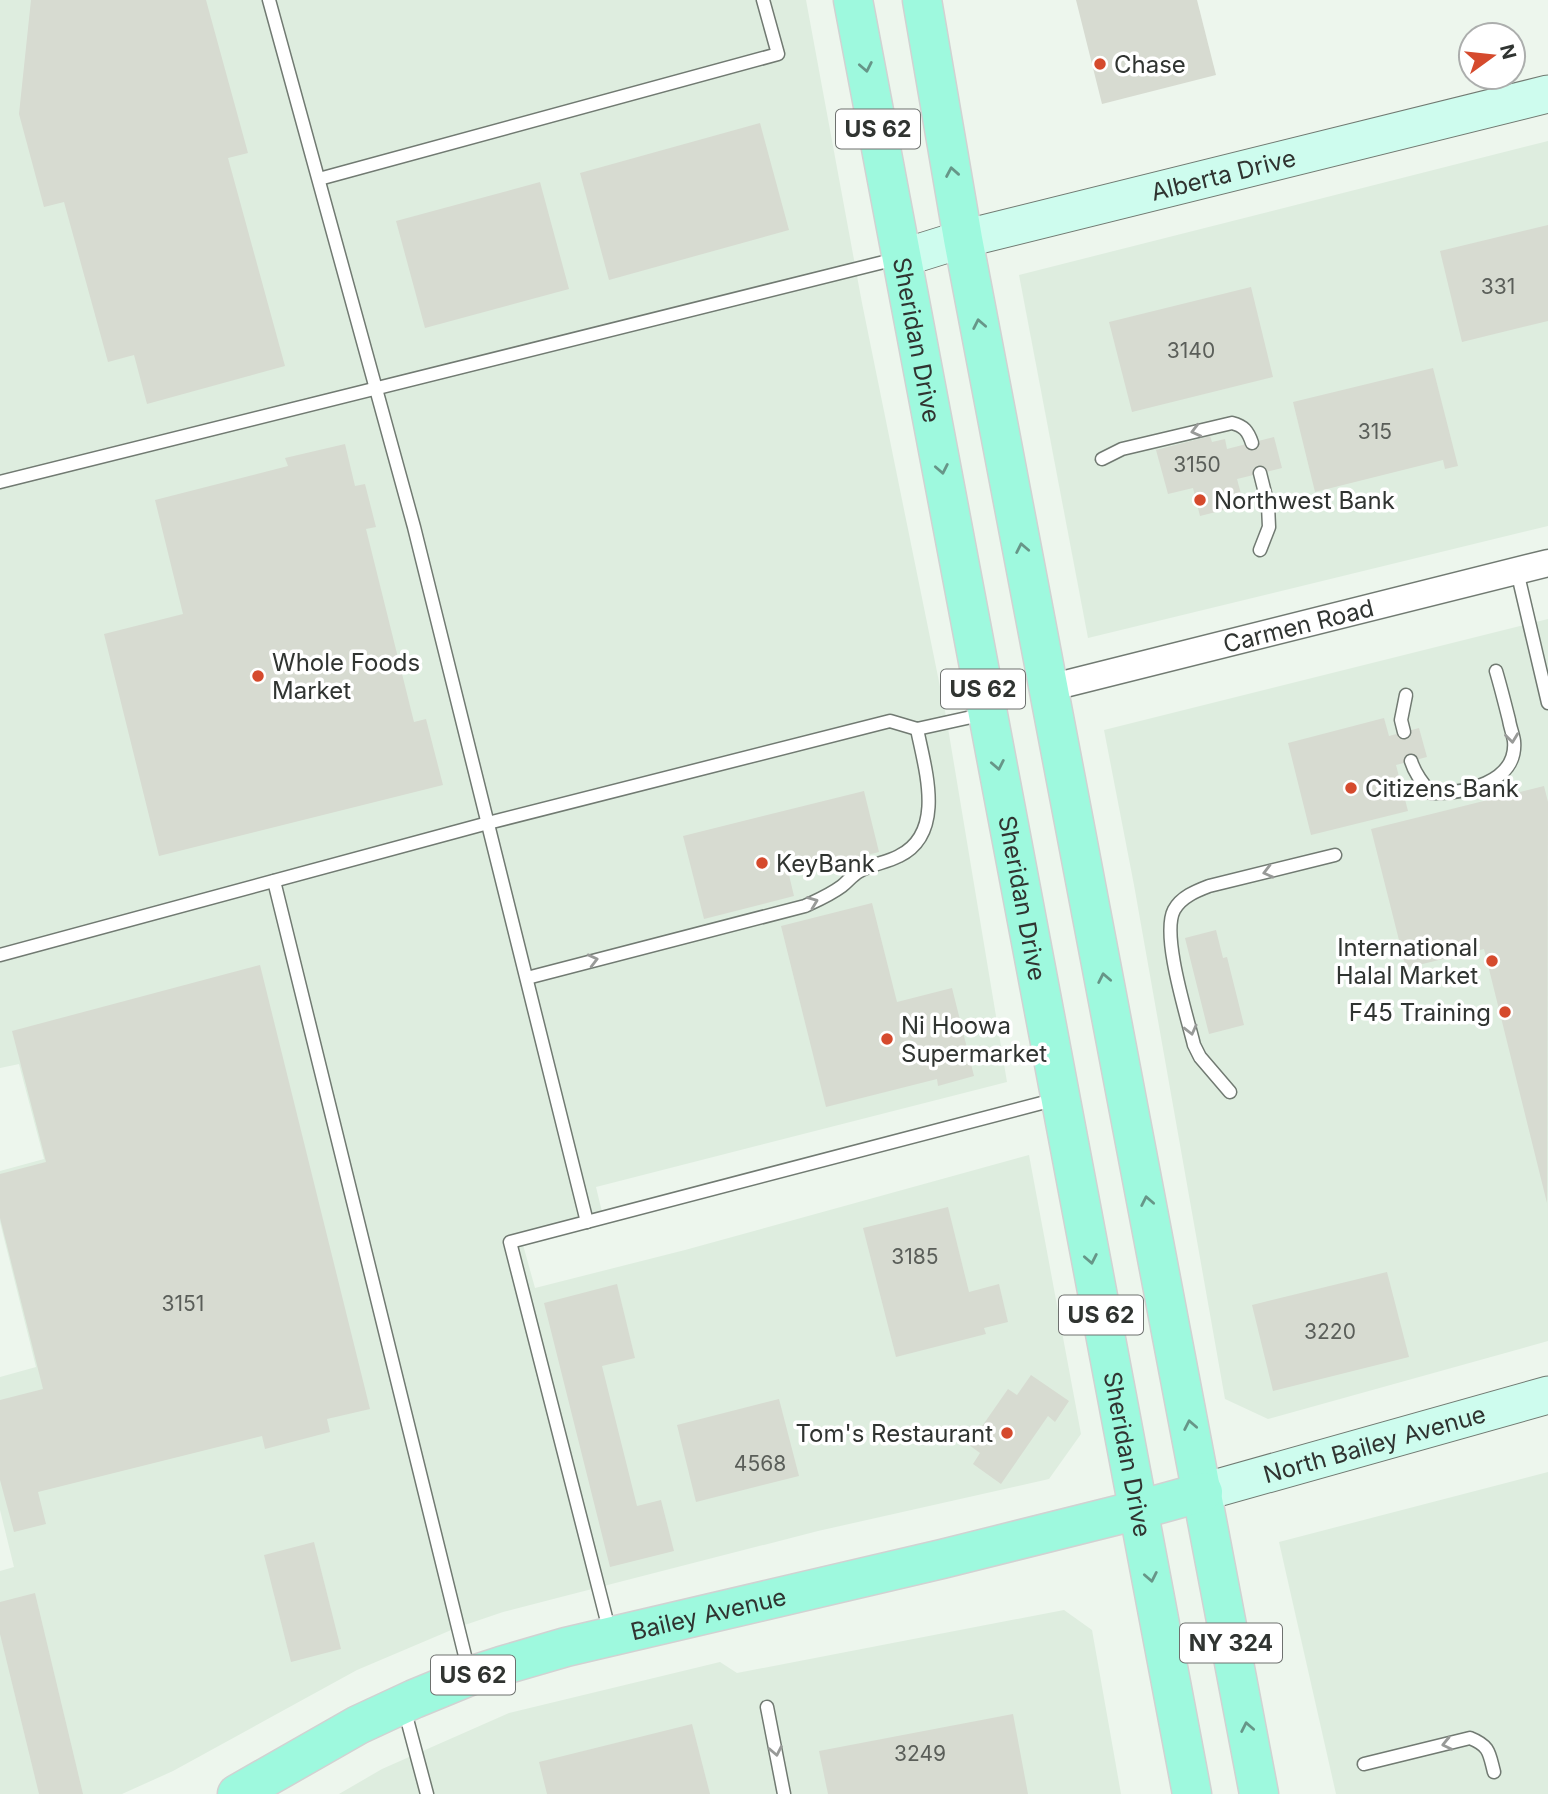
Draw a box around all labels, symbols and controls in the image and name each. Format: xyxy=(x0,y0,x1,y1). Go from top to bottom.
north arrow xyxy=(1457,21,1527,91)
text: N xyxy=(1495,42,1521,62)
place label: Chase xyxy=(1114,50,1186,79)
marker: Chase xyxy=(1092,56,1108,72)
one-way arrow xyxy=(857,61,872,73)
road number: US 62 xyxy=(836,110,920,148)
street label: Alberta Drive xyxy=(1148,143,1299,206)
one-way arrow xyxy=(945,166,960,178)
street label: Sheridan Drive xyxy=(887,255,947,425)
house number: 331 xyxy=(1481,274,1515,299)
one-way arrow xyxy=(973,318,988,330)
house number: 3140 xyxy=(1167,338,1215,363)
house number: 315 xyxy=(1358,419,1392,444)
one-way arrow xyxy=(1190,423,1202,437)
house number: 3150 xyxy=(1173,452,1221,477)
one-way arrow xyxy=(933,463,948,475)
place label: Northwest Bank xyxy=(1214,486,1395,515)
marker: Northwest Bank xyxy=(1192,492,1208,508)
one-way arrow xyxy=(1015,542,1030,553)
street label: Carmen Road xyxy=(1220,593,1377,658)
place label: Whole Foods Market xyxy=(272,648,420,705)
marker: Whole Foods Market xyxy=(250,668,266,684)
road number: US 62 xyxy=(941,670,1025,708)
one-way arrow xyxy=(1504,732,1519,744)
one-way arrow xyxy=(989,759,1004,771)
place label: Citizens Bank xyxy=(1365,774,1519,803)
marker: Citizens Bank xyxy=(1343,780,1359,796)
street label: Sheridan Drive xyxy=(993,813,1053,983)
place label: KeyBank xyxy=(776,849,875,878)
marker: KeyBank xyxy=(754,855,770,871)
one-way arrow xyxy=(1262,863,1274,878)
one-way arrow xyxy=(806,897,818,911)
place label: International Halal Market xyxy=(1336,933,1478,990)
marker: International Halal Market xyxy=(1484,953,1500,969)
one-way arrow xyxy=(587,954,599,969)
one-way arrow xyxy=(1098,972,1113,984)
place label: F45 Training xyxy=(1349,998,1491,1027)
marker: F45 Training xyxy=(1497,1004,1513,1020)
place label: Ni Hoowa Supermarket xyxy=(901,1011,1047,1068)
one-way arrow xyxy=(1183,1024,1197,1036)
marker: Ni Hoowa Supermarket xyxy=(879,1031,895,1047)
one-way arrow xyxy=(1141,1195,1156,1207)
house number: 3185 xyxy=(891,1244,939,1269)
one-way arrow xyxy=(1082,1253,1097,1265)
house number: 3151 xyxy=(162,1291,204,1316)
road number: US 62 xyxy=(1059,1296,1143,1334)
house number: 3220 xyxy=(1304,1319,1356,1344)
street label: Sheridan Drive xyxy=(1098,1369,1158,1539)
street label: North Bailey Avenue xyxy=(1260,1399,1489,1489)
place label: Tom's Restaurant xyxy=(795,1419,993,1448)
one-way arrow xyxy=(1183,1419,1198,1431)
marker: Tom's Restaurant xyxy=(999,1425,1015,1441)
house number: 4568 xyxy=(734,1451,786,1476)
one-way arrow xyxy=(1143,1571,1158,1583)
street label: Bailey Avenue xyxy=(628,1581,789,1646)
road number: NY 324 xyxy=(1180,1624,1282,1662)
road number: US 62 xyxy=(431,1656,515,1694)
one-way arrow xyxy=(1240,1721,1255,1733)
one-way arrow xyxy=(1441,1736,1453,1750)
house number: 3249 xyxy=(894,1741,946,1766)
one-way arrow xyxy=(767,1745,782,1757)

